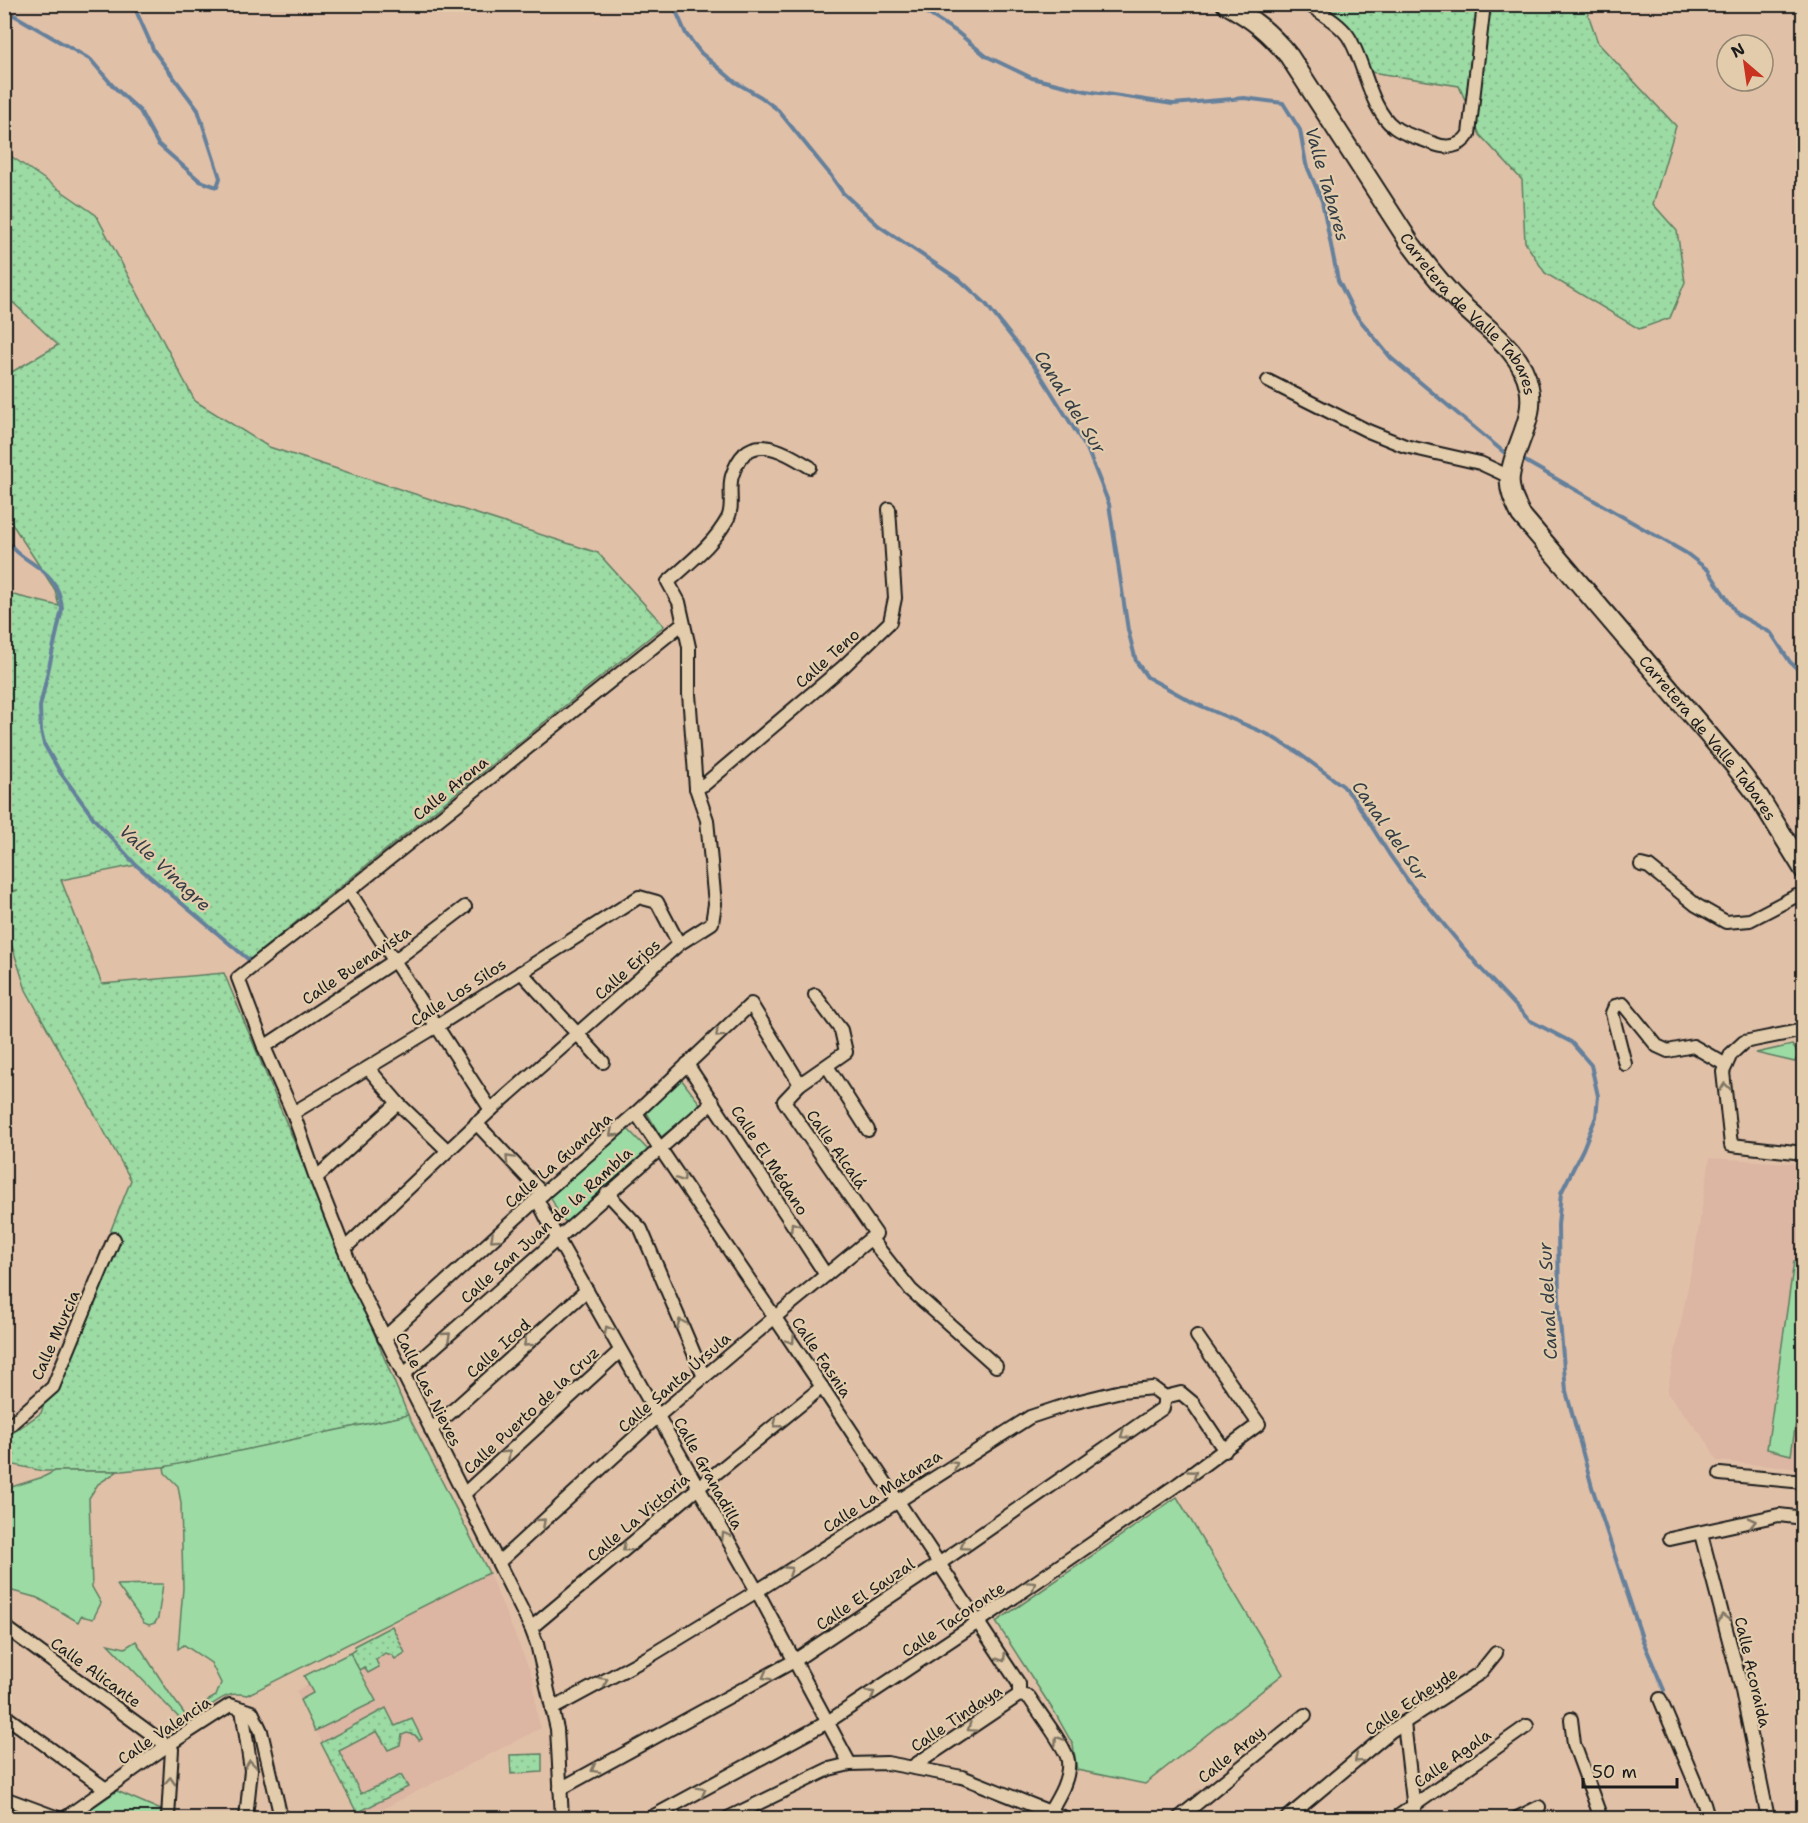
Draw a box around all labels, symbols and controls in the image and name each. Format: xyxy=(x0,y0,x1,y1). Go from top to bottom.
north arrow xyxy=(1715,33,1775,93)
text: N xyxy=(1727,38,1749,63)
water label: Valle Tabares xyxy=(1299,124,1355,244)
street label: Carretera de Valle Tabares xyxy=(1395,229,1540,397)
water label: Canal del Sur xyxy=(1029,346,1112,459)
street label: Calle Teno xyxy=(791,624,864,693)
street label: Carretera de Valle Tabares xyxy=(1634,651,1781,825)
street label: Calle Arona xyxy=(408,752,492,825)
water label: Canal del Sur xyxy=(1346,776,1434,886)
water label: Valle Vinagre xyxy=(114,819,216,917)
street label: Calle Buenavista xyxy=(298,921,415,1010)
street label: Calle Erjos xyxy=(590,934,665,1004)
street label: Calle Los Silos xyxy=(406,954,510,1031)
one-way arrow xyxy=(715,1027,725,1038)
one-way arrow xyxy=(1719,1082,1732,1091)
street label: Calle El Médano xyxy=(726,1101,813,1219)
street label: Calle Alcalá xyxy=(802,1106,872,1193)
street label: Calle La Guancha xyxy=(500,1108,617,1213)
one-way arrow xyxy=(609,1125,620,1136)
street label: Calle San Juan de la Rambla xyxy=(456,1143,637,1308)
one-way arrow xyxy=(506,1155,517,1166)
one-way arrow xyxy=(675,1171,686,1182)
one-way arrow xyxy=(789,1222,801,1232)
one-way arrow xyxy=(490,1231,501,1242)
water label: Canal del Sur xyxy=(1533,1241,1563,1360)
street label: Calle Murcia xyxy=(26,1287,85,1383)
street label: Calle Fasnia xyxy=(787,1313,856,1402)
street label: Calle Icod xyxy=(462,1314,535,1383)
one-way arrow xyxy=(676,1319,688,1330)
one-way arrow xyxy=(604,1326,616,1336)
street label: Calle Las Nieves xyxy=(391,1328,466,1450)
street label: Calle Santa Úrsula xyxy=(614,1328,735,1437)
one-way arrow xyxy=(440,1332,450,1343)
one-way arrow xyxy=(783,1333,794,1344)
one-way arrow xyxy=(524,1336,534,1347)
street label: Calle Puerto de la Cruz xyxy=(459,1342,604,1479)
street label: Calle Granadilla xyxy=(669,1413,748,1533)
one-way arrow xyxy=(773,1416,784,1427)
one-way arrow xyxy=(1120,1428,1131,1439)
street label: Calle La Matanza xyxy=(819,1445,946,1538)
one-way arrow xyxy=(500,1451,511,1462)
one-way arrow xyxy=(948,1461,958,1473)
street label: Calle La Victoria xyxy=(583,1468,694,1566)
one-way arrow xyxy=(1186,1470,1197,1481)
one-way arrow xyxy=(1747,1516,1757,1529)
one-way arrow xyxy=(535,1518,546,1529)
one-way arrow xyxy=(721,1532,733,1542)
one-way arrow xyxy=(960,1539,971,1550)
one-way arrow xyxy=(622,1540,633,1551)
street label: Calle El Sauzal xyxy=(812,1554,919,1635)
one-way arrow xyxy=(783,1567,794,1578)
street label: Calle Tacoronte xyxy=(898,1577,1009,1662)
one-way arrow xyxy=(1026,1581,1037,1592)
one-way arrow xyxy=(1718,1613,1731,1623)
street label: Calle Acoraida xyxy=(1730,1615,1775,1730)
street label: Calle Alicante xyxy=(46,1632,145,1712)
one-way arrow xyxy=(995,1651,1006,1662)
street label: Calle Echeyde xyxy=(1361,1663,1462,1740)
one-way arrow xyxy=(762,1669,772,1680)
one-way arrow xyxy=(598,1677,608,1688)
street label: Calle Tindaya xyxy=(906,1680,1006,1757)
one-way arrow xyxy=(864,1690,875,1701)
street label: Calle Valencia xyxy=(114,1692,215,1769)
one-way arrow xyxy=(966,1721,977,1732)
street label: Calle Aray xyxy=(1194,1721,1269,1788)
street label: Calle Agala xyxy=(1410,1724,1495,1793)
one-way arrow xyxy=(1054,1736,1065,1747)
scale bar xyxy=(1583,1751,1678,1789)
one-way arrow xyxy=(1354,1752,1365,1763)
one-way arrow xyxy=(244,1759,257,1768)
text: 50 m xyxy=(1592,1760,1637,1784)
one-way arrow xyxy=(591,1762,601,1773)
one-way arrow xyxy=(164,1777,177,1786)
one-way arrow xyxy=(695,1787,706,1798)

